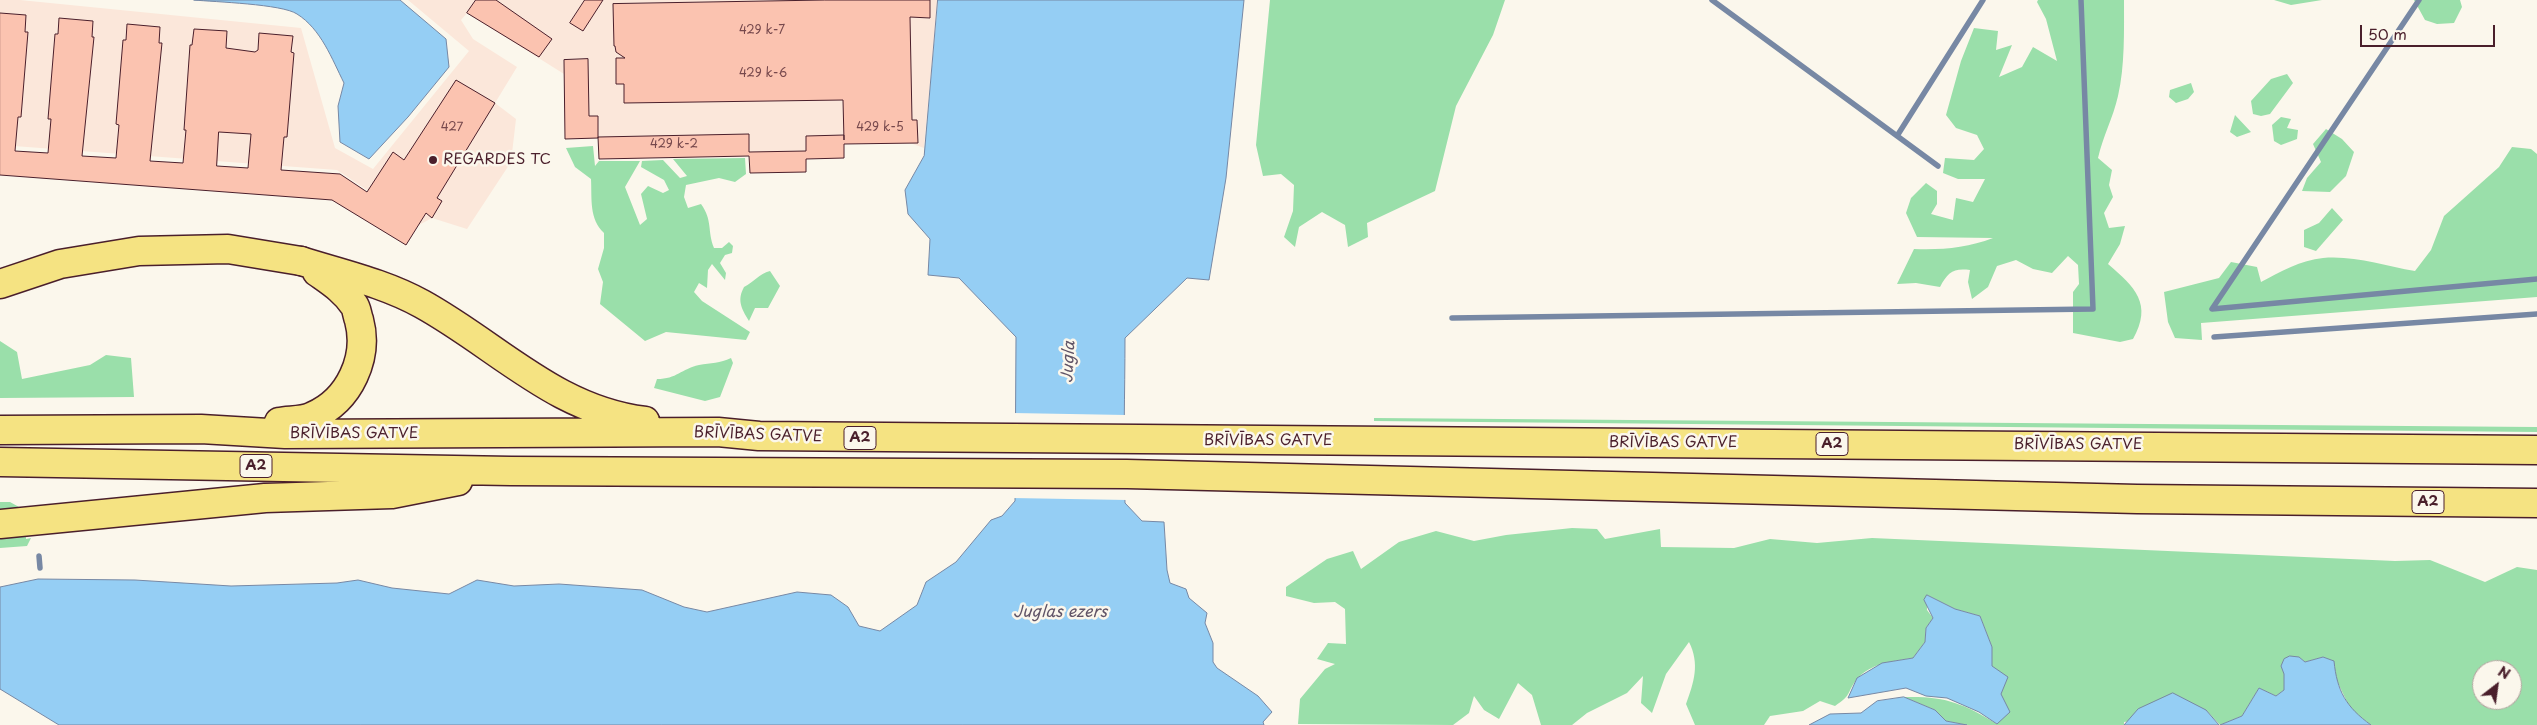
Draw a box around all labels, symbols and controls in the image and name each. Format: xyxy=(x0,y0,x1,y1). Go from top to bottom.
scale bar xyxy=(2362,15,2497,47)
text: 50 m xyxy=(2368,22,2407,45)
house number: 429 k-7 xyxy=(739,24,785,38)
house number: 429 k-6 xyxy=(739,67,787,81)
house number: 427 xyxy=(441,121,463,135)
house number: 429 k-5 xyxy=(856,121,904,135)
house number: 429 k-2 xyxy=(650,138,698,152)
place label: REGARDES TC xyxy=(443,151,551,169)
marker: REGARDES TC xyxy=(427,154,439,166)
water label: Jugla xyxy=(1058,340,1080,384)
street label: BRĪVĪBAS GATVE xyxy=(693,424,823,446)
street label: BRĪVĪBAS GATVE xyxy=(290,425,418,443)
road number: A2 xyxy=(844,426,876,449)
street label: BRĪVĪBAS GATVE xyxy=(1204,432,1332,450)
road number: A2 xyxy=(1816,432,1848,456)
street label: BRĪVĪBAS GATVE xyxy=(1609,434,1737,452)
street label: BRĪVĪBAS GATVE xyxy=(2014,436,2142,454)
road number: A2 xyxy=(240,454,272,478)
road number: A2 xyxy=(2412,491,2444,514)
water label: Juglas ezers xyxy=(1013,603,1107,623)
north arrow xyxy=(2472,660,2522,710)
text: N xyxy=(2494,661,2514,684)

